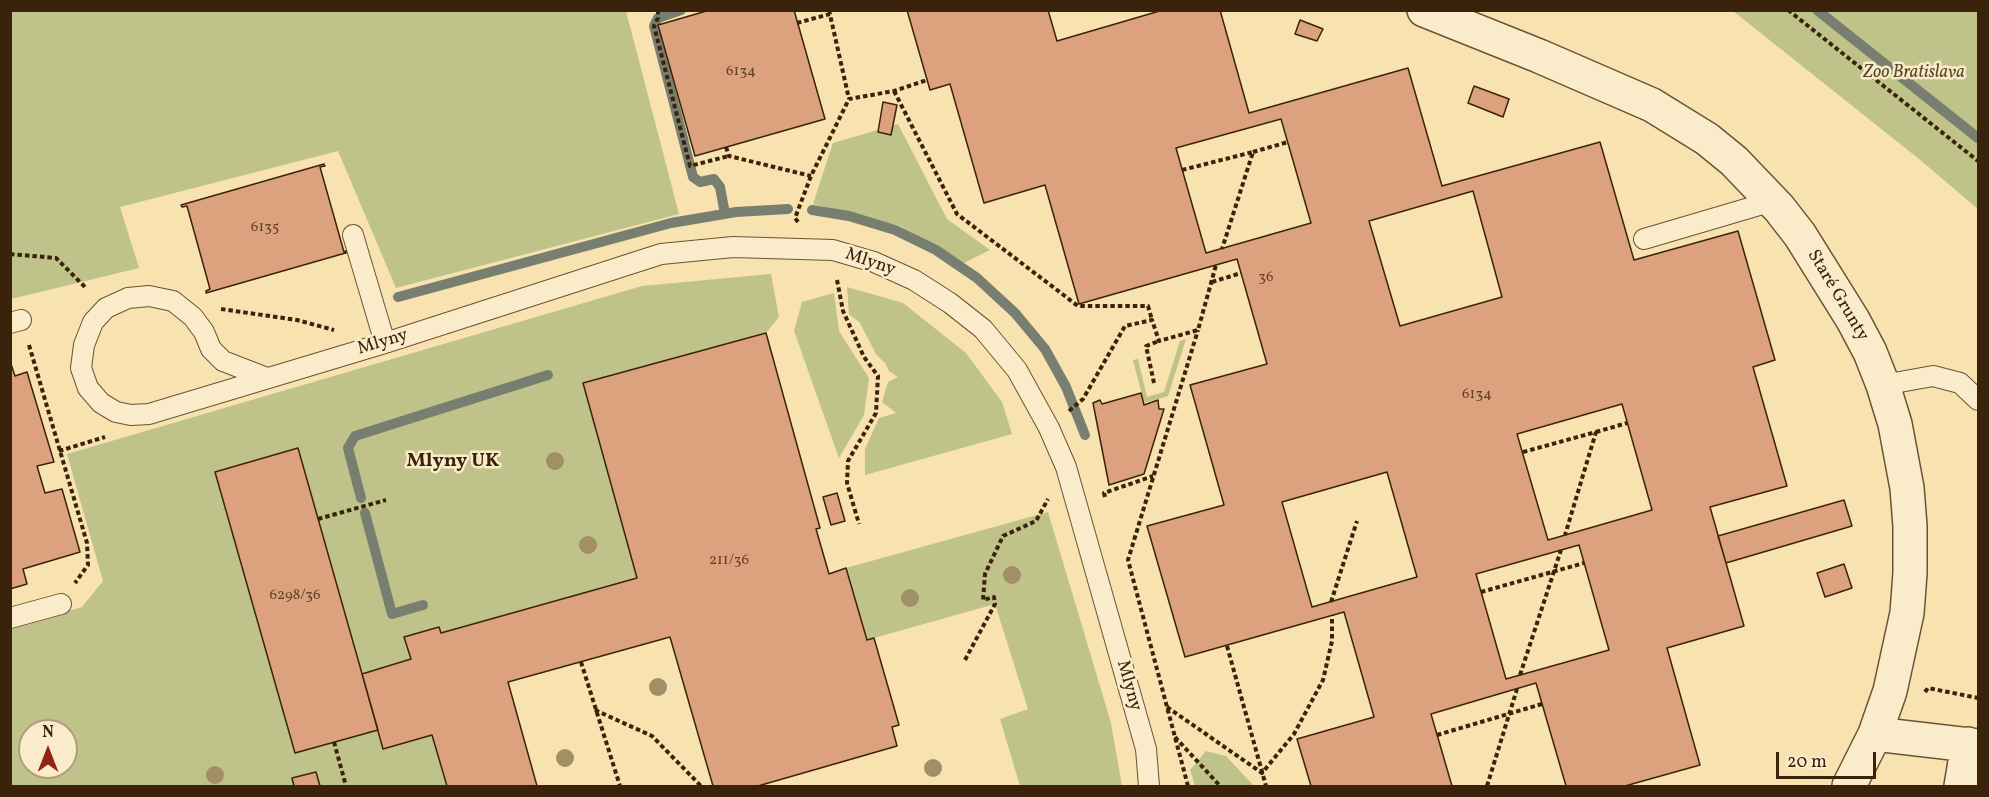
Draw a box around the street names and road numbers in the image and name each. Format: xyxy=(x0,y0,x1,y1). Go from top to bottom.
street label: Mlyny xyxy=(842,244,898,282)
street label: Staré Grunty xyxy=(1801,246,1873,346)
street label: Mlyny xyxy=(355,325,411,361)
street label: Mlyny xyxy=(1111,658,1145,714)

